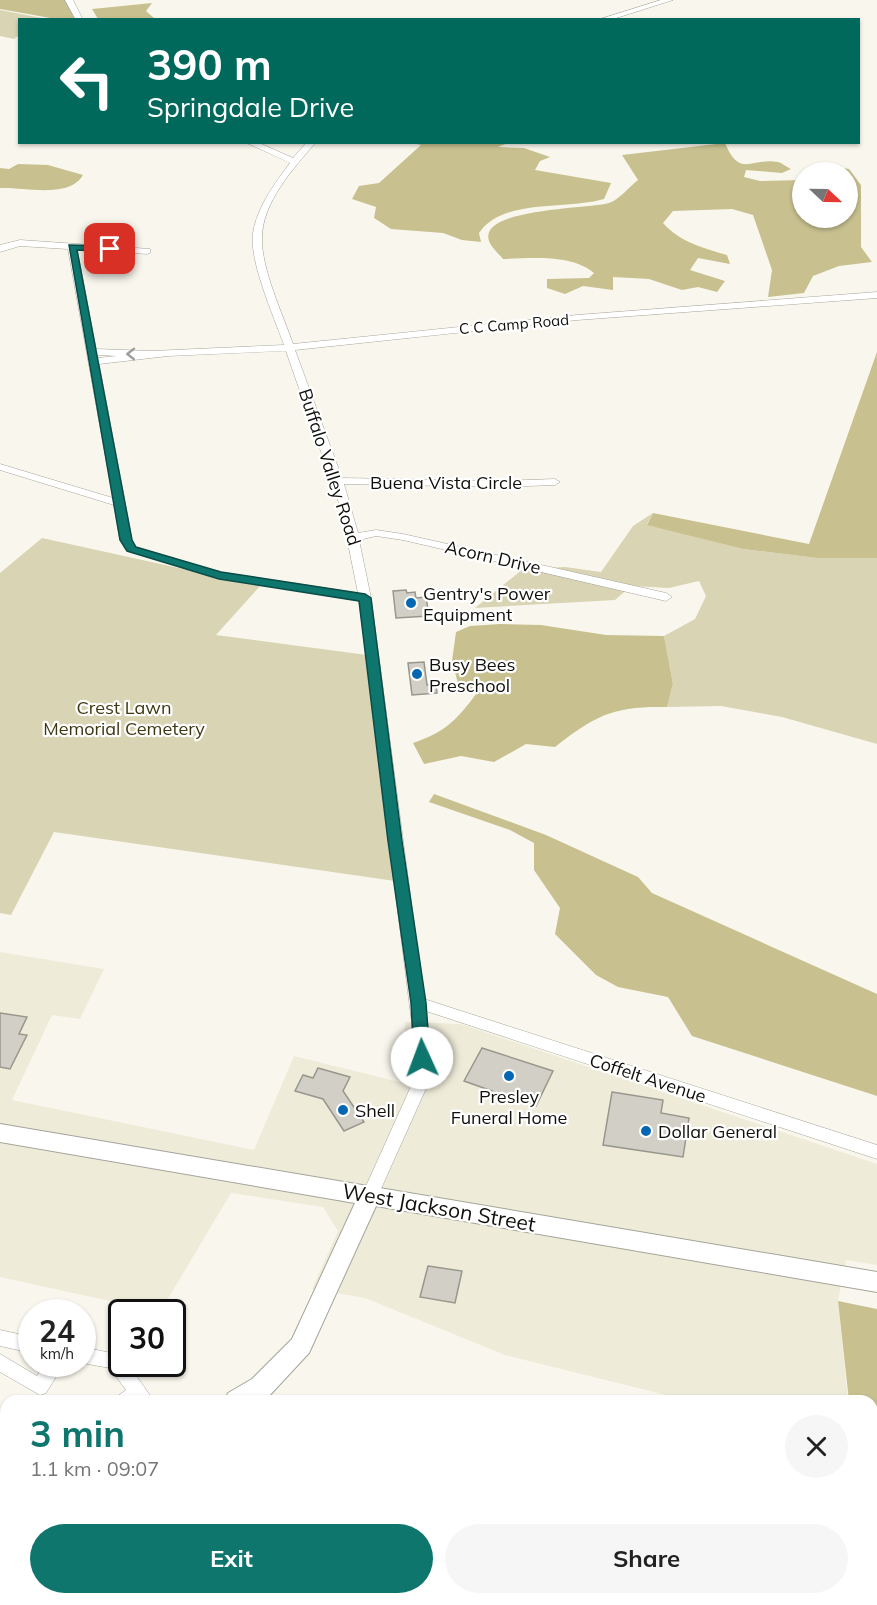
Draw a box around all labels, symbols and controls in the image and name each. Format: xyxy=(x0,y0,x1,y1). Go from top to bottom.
text: 390 m xyxy=(147,38,272,91)
icon: left xyxy=(48,42,126,120)
text: Springdale Drive xyxy=(147,90,354,124)
north arrow xyxy=(792,162,858,228)
map controls xyxy=(792,162,858,228)
pin xyxy=(84,223,135,274)
icon: arrive xyxy=(93,232,126,265)
street label: C C Camp Road xyxy=(458,310,570,338)
one-way arrow xyxy=(126,348,135,360)
street label: Buffalo Valley Road xyxy=(294,386,366,548)
street label: Buena Vista Circle xyxy=(370,471,522,494)
street label: Acorn Drive xyxy=(443,535,543,579)
place label: Gentry's Power Equipment xyxy=(423,582,551,626)
marker: Gentry's Power Equipment xyxy=(404,596,418,610)
place label: Busy Bees Preschool xyxy=(429,653,515,697)
marker: Busy Bees Preschool xyxy=(410,667,424,681)
park label: Crest Lawn Memorial Cemetery xyxy=(43,696,205,740)
position arrow xyxy=(390,1026,454,1090)
street label: Coffelt Avenue xyxy=(587,1048,709,1108)
marker: Presley Funeral Home xyxy=(502,1069,516,1083)
place label: Presley Funeral Home xyxy=(451,1085,567,1129)
place label: Shell xyxy=(355,1099,395,1122)
marker: Shell xyxy=(336,1103,350,1117)
place label: Dollar General xyxy=(658,1120,777,1143)
marker: Dollar General xyxy=(639,1124,653,1138)
street label: West Jackson Street xyxy=(340,1177,538,1237)
speed limit sign: 30 xyxy=(108,1299,186,1377)
text: 24 xyxy=(39,1312,75,1350)
text: km/h xyxy=(40,1344,74,1363)
text: 3 min xyxy=(30,1411,125,1456)
button: close xyxy=(785,1415,848,1478)
text: 1.1 km · 09:07 xyxy=(30,1456,159,1481)
button: Exit xyxy=(30,1524,433,1593)
button: Share xyxy=(445,1524,848,1593)

